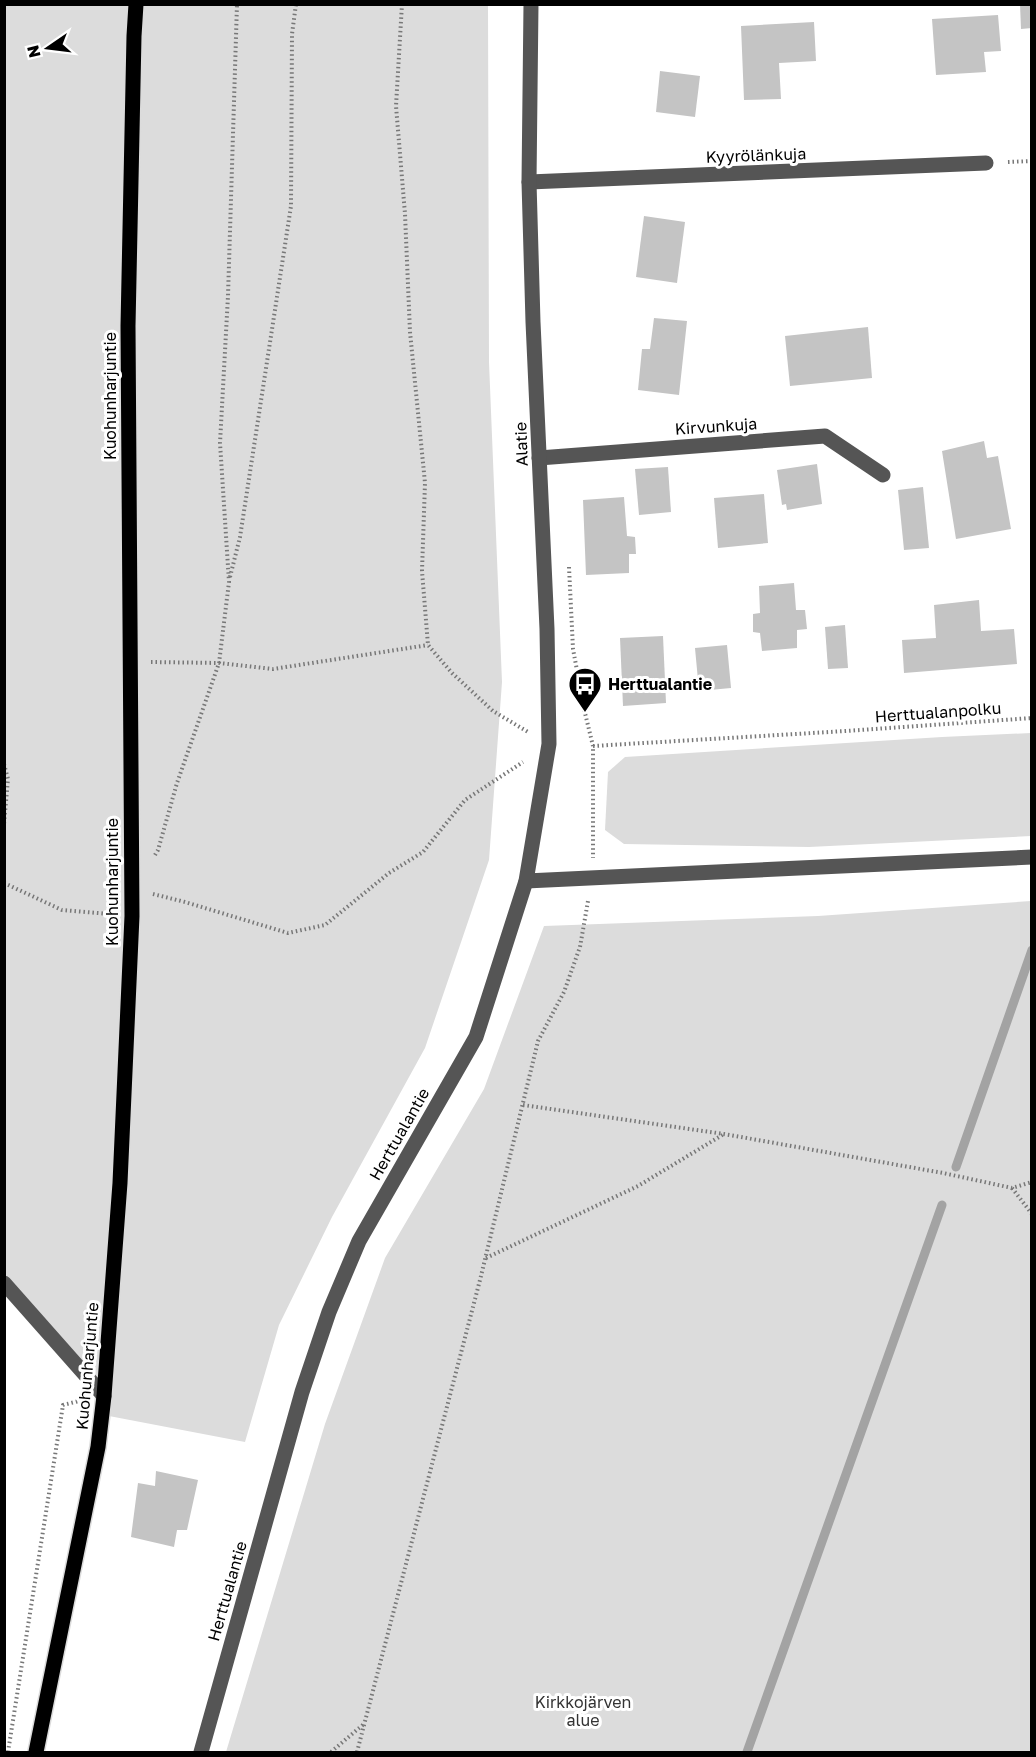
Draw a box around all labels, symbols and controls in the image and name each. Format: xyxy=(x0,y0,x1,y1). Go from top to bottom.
north arrow xyxy=(18,18,78,78)
text: N xyxy=(22,43,45,60)
street label: Kyyrölänkuja xyxy=(705,143,807,167)
street label: Kuohunharjuntie xyxy=(100,332,120,460)
street label: Kirvunkuja xyxy=(674,413,758,439)
street label: Alatie xyxy=(510,421,532,467)
bus stop icon: Herttualantie xyxy=(567,666,603,713)
place label: Herttualantie xyxy=(608,674,712,694)
street label: Herttualanpolku xyxy=(874,698,1002,726)
street label: Kuohunharjuntie xyxy=(102,818,122,946)
street label: Herttualantie xyxy=(365,1084,433,1184)
street label: Kuohunharjuntie xyxy=(71,1301,103,1431)
street label: Herttualantie xyxy=(203,1539,251,1643)
park label: Kirkkojärven alue xyxy=(535,1692,631,1730)

